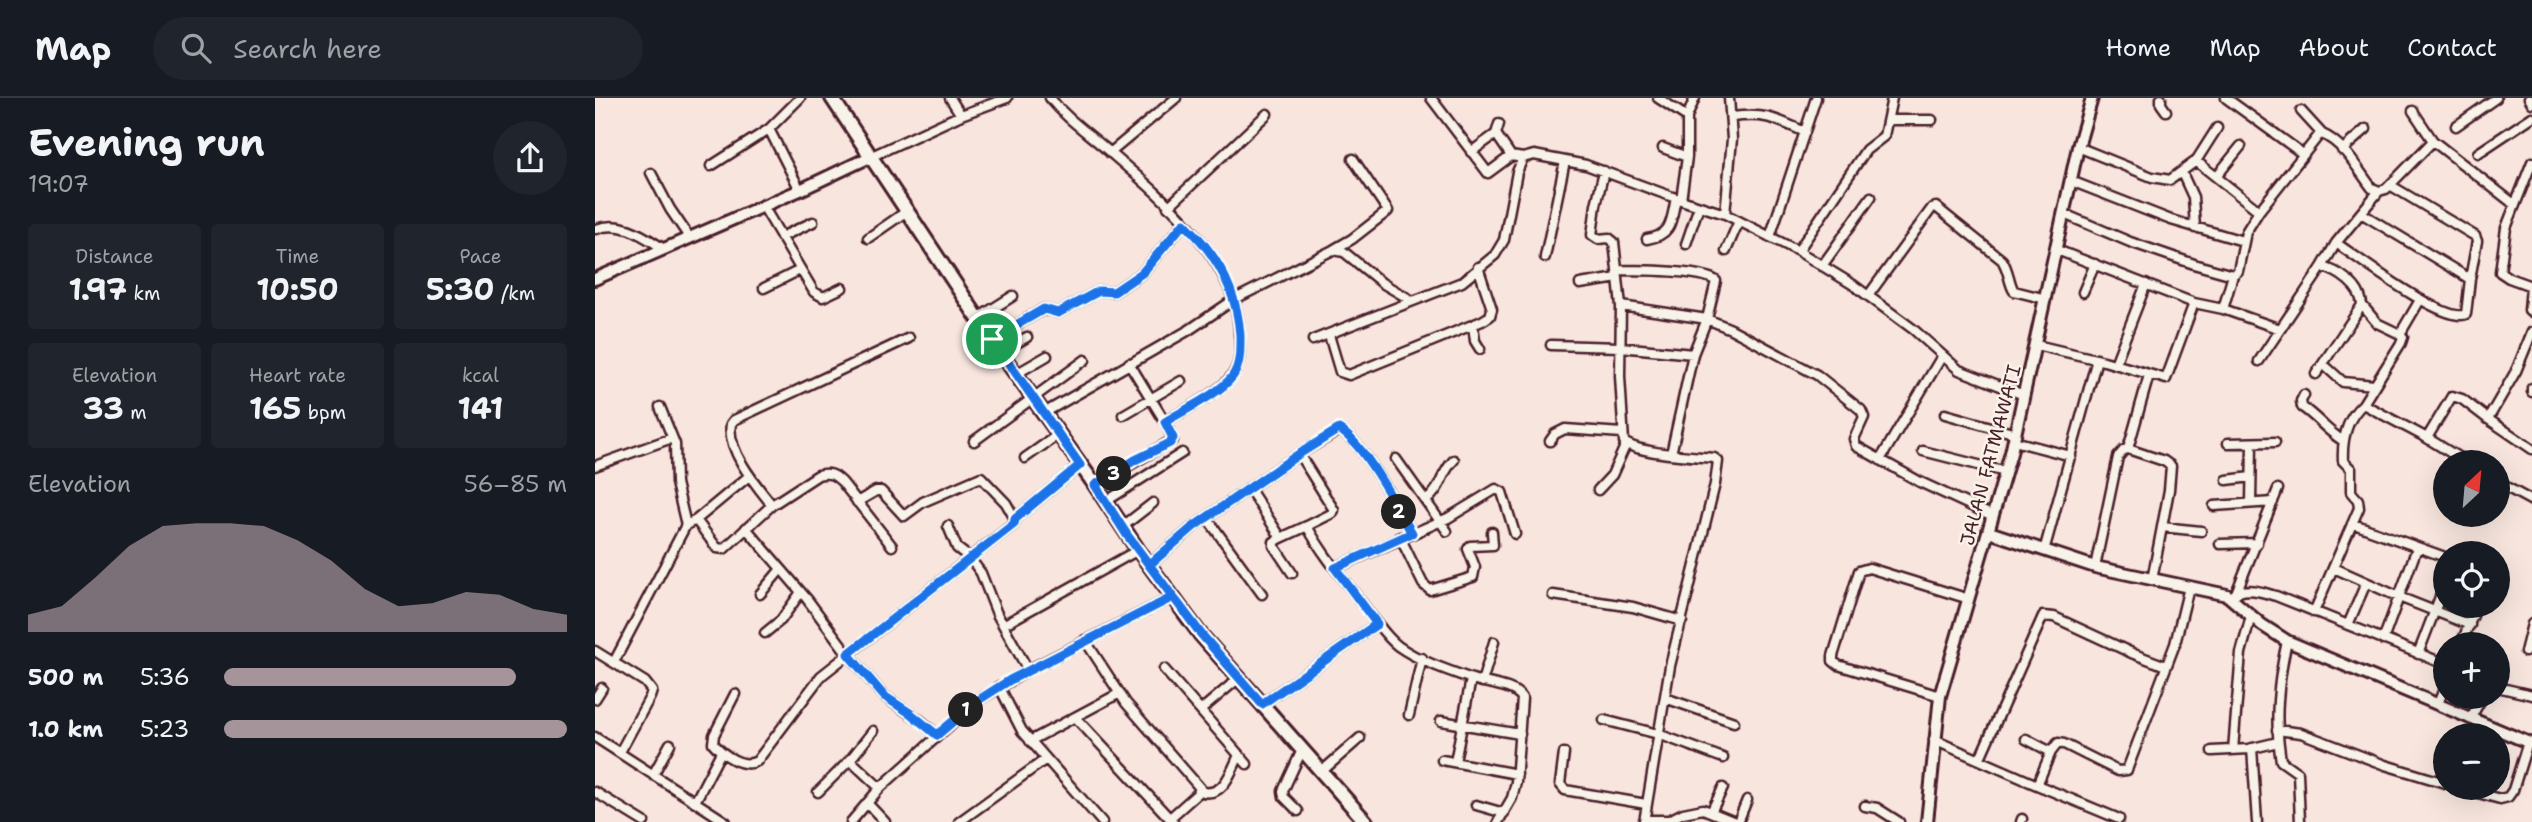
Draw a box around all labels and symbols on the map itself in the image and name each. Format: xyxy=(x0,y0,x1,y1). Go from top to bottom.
pin xyxy=(962,309,1022,369)
street label: JALAN FATMAWATI xyxy=(1954,362,2027,548)
north arrow xyxy=(2433,450,2509,527)
pin: 3 xyxy=(1097,456,1131,492)
pin: 2 xyxy=(1381,494,1417,530)
pin: 1 xyxy=(949,692,983,728)

